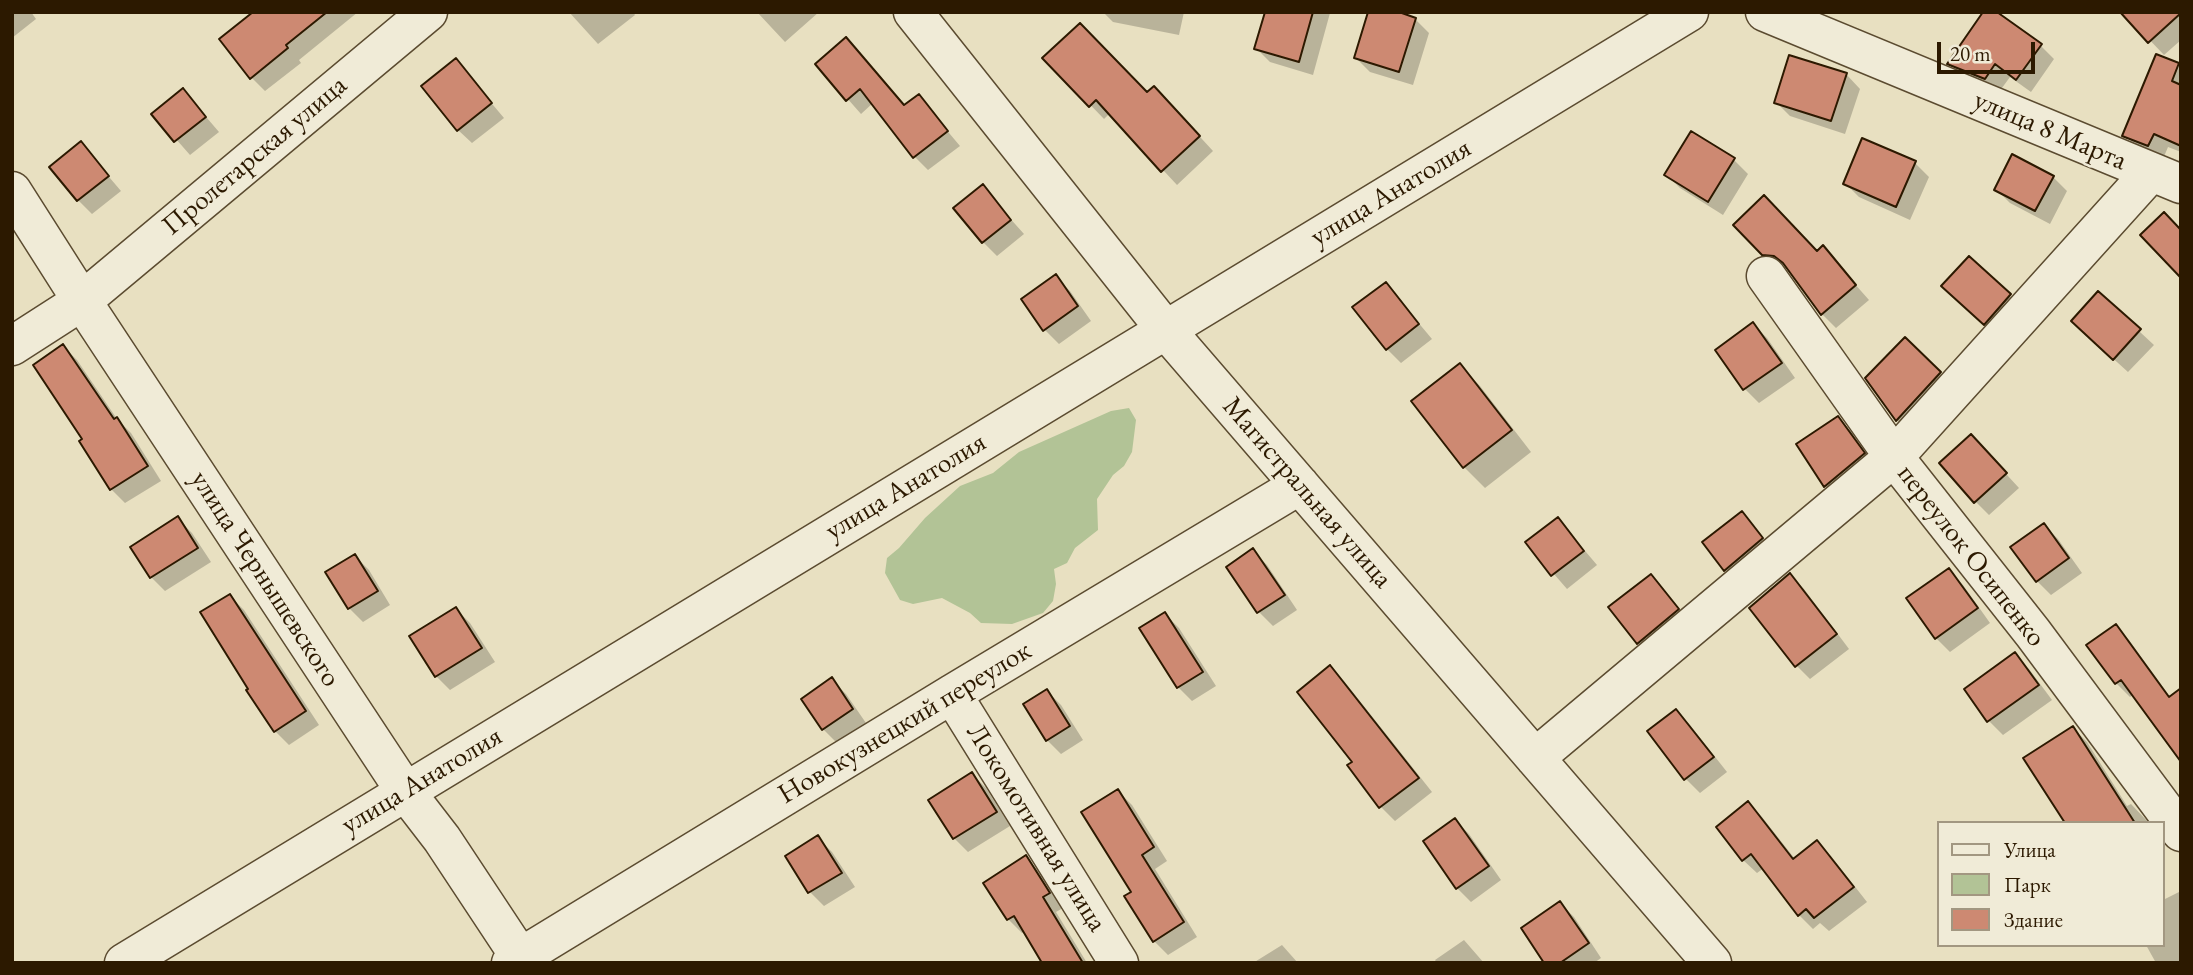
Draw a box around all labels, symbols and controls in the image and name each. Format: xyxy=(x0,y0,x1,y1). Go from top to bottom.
scale bar xyxy=(1941,28,2039,72)
text: 20 m xyxy=(1950,40,1991,67)
street label: Пролетарская улица xyxy=(156,69,354,243)
street label: улица 8 Марта xyxy=(1968,84,2132,178)
street label: улица Анатолия xyxy=(1305,132,1477,254)
street label: Магистральная улица xyxy=(1215,391,1399,595)
street label: улица Анатолия xyxy=(820,426,992,548)
street label: переулок Осипенко xyxy=(1890,458,2052,654)
street label: улица Чернышевского xyxy=(183,465,347,693)
street label: Новокузнецкий переулок xyxy=(772,634,1038,812)
street label: Локомотивная улица xyxy=(958,718,1114,938)
street label: улица Анатолия xyxy=(336,720,508,842)
legend xyxy=(1938,821,2165,947)
text: Улица xyxy=(2004,836,2056,863)
text: Парк xyxy=(2004,871,2051,898)
text: Здание xyxy=(2004,906,2063,933)

